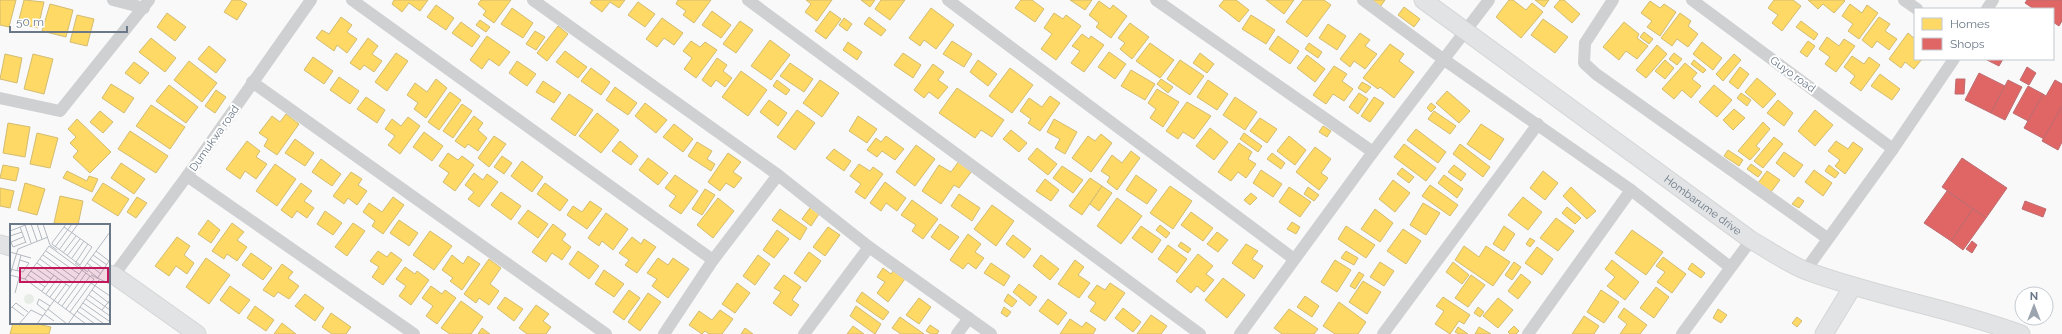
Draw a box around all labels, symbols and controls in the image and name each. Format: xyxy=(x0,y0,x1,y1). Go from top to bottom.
scale bar xyxy=(10,8,127,34)
legend xyxy=(1914,8,2054,60)
text: 50 m xyxy=(16,15,44,29)
text: Homes xyxy=(1950,17,1990,31)
text: Shops xyxy=(1950,37,1985,51)
street label: Guyo road xyxy=(1768,54,1818,95)
street label: Dumukwa road xyxy=(187,103,242,174)
street label: Hombarume drive xyxy=(1662,173,1744,238)
inset map xyxy=(10,224,110,324)
north arrow xyxy=(2014,286,2054,326)
text: N xyxy=(2030,290,2038,303)

